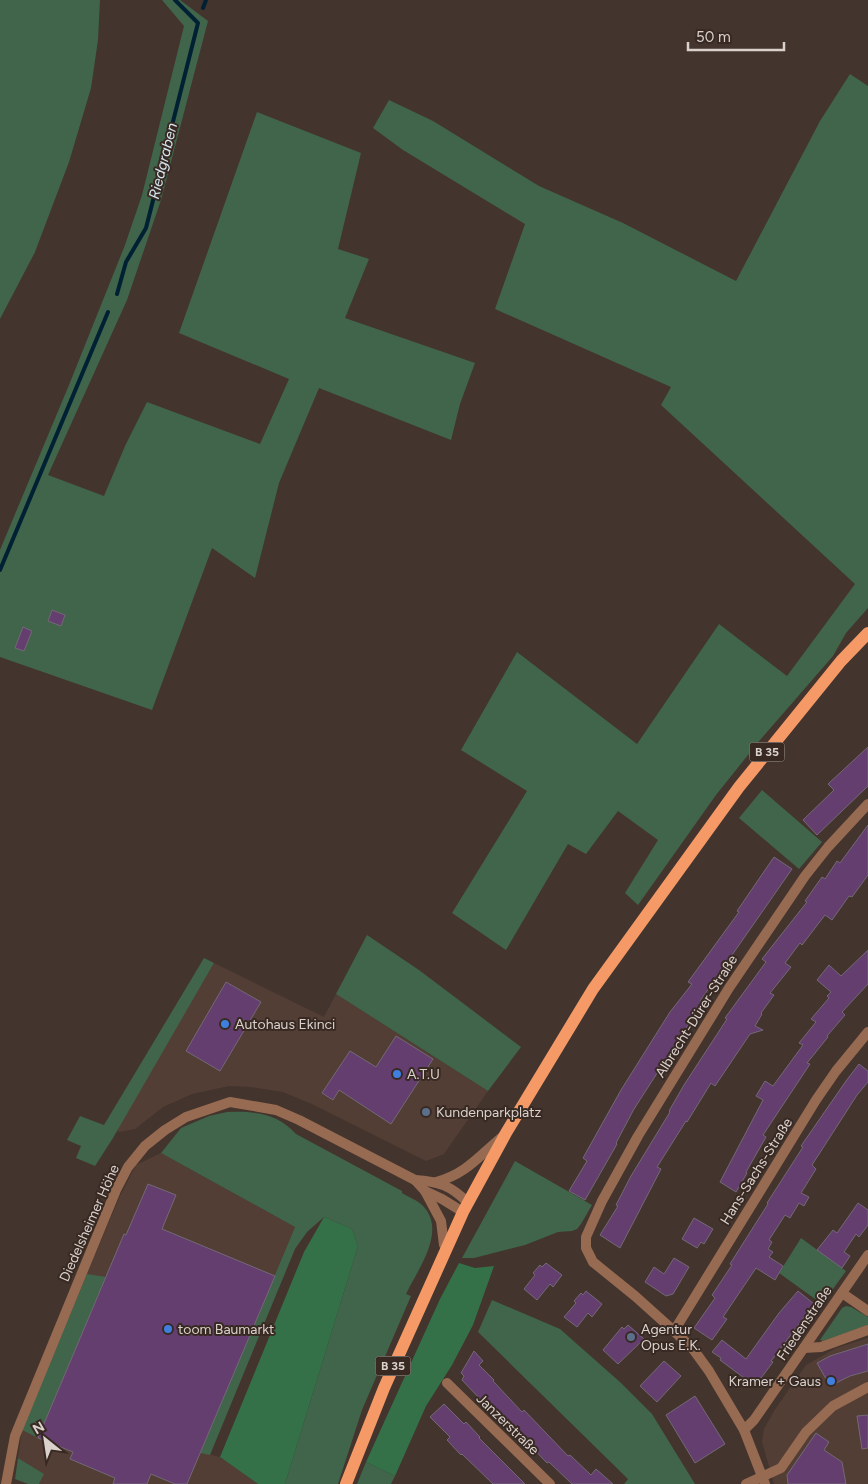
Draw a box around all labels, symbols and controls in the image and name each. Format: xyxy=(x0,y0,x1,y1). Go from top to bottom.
scale bar xyxy=(688,20,784,52)
text: 50 m xyxy=(696,28,731,46)
water label: Riedgraben xyxy=(145,121,181,201)
road number: B 35 xyxy=(750,742,784,762)
street label: Albrecht-Dürer-Straße xyxy=(652,952,741,1081)
place label: Autohaus Ekinci xyxy=(235,1016,335,1033)
marker: Autohaus Ekinci xyxy=(219,1018,231,1030)
place label: A.T.U xyxy=(407,1066,440,1083)
marker: A.T.U xyxy=(391,1068,403,1080)
place label: Kundenparkplatz xyxy=(436,1104,542,1121)
marker: Kundenparkplatz xyxy=(420,1106,432,1118)
street label: Hans-Sachs-Straße xyxy=(717,1114,796,1228)
street label: Diedelsheimer Höhe xyxy=(56,1162,123,1284)
street label: Friedenstraße xyxy=(773,1283,836,1364)
place label: toom Baumarkt xyxy=(178,1321,274,1338)
place label: Agentur Opus E.K. xyxy=(641,1321,701,1354)
marker: toom Baumarkt xyxy=(162,1323,174,1335)
marker: Agentur Opus E.K. xyxy=(625,1331,637,1343)
road number: B 35 xyxy=(376,1356,410,1375)
place label: Kramer + Gaus xyxy=(729,1373,821,1390)
marker: Kramer + Gaus xyxy=(825,1375,837,1387)
street label: Janzerstraße xyxy=(473,1390,543,1459)
north arrow xyxy=(20,1414,70,1464)
text: N xyxy=(30,1418,48,1438)

